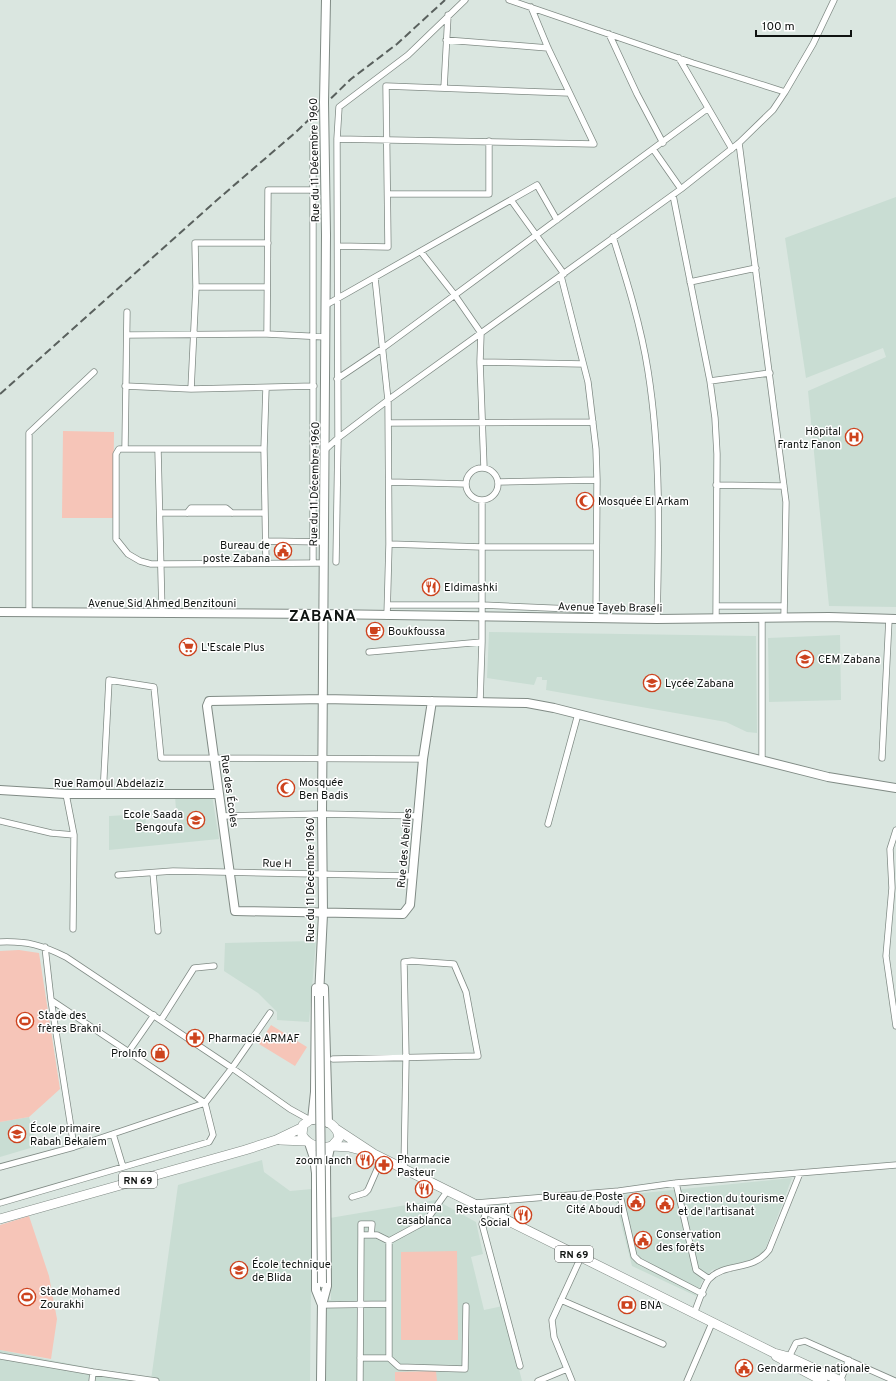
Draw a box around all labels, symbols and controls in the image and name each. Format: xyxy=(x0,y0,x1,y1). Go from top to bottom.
scale bar xyxy=(756,12,851,38)
text: 100 m xyxy=(762,19,795,35)
street label: Rue du 11 Décembre 1960 xyxy=(307,98,323,222)
street label: Rue du 11 Décembre 1960 xyxy=(307,422,323,546)
place label: Hôpital Frantz Fanon xyxy=(778,425,841,452)
hospital icon: Hôpital Frantz Fanon xyxy=(844,427,864,447)
mosque icon: Mosquée El Arkam xyxy=(575,491,595,511)
place label: Mosquée El Arkam xyxy=(598,495,689,509)
place label: Bureau de poste Zabana xyxy=(203,539,270,566)
public building icon: Bureau de poste Zabana xyxy=(273,541,293,561)
restaurant icon: Eldimashki xyxy=(421,577,441,597)
place label: Eldimashki xyxy=(444,581,498,595)
street label: Avenue Sid Ahmed Benzitouni xyxy=(88,597,236,611)
street label: Avenue Tayeb Braseli xyxy=(558,600,662,616)
district label: ZABANA xyxy=(289,608,357,627)
cafe icon: Boukfoussa xyxy=(365,621,385,641)
place label: Boukfoussa xyxy=(388,625,445,639)
supermarket icon: L'Escale Plus xyxy=(178,637,198,657)
place label: L'Escale Plus xyxy=(201,641,265,655)
school or university icon: CEM Zabana xyxy=(795,649,815,669)
place label: CEM Zabana xyxy=(818,653,880,667)
school or university icon: Lycée Zabana xyxy=(642,673,662,693)
place label: Lycée Zabana xyxy=(665,677,734,691)
street label: Rue des Écoles xyxy=(217,754,242,828)
place label: Mosquée Ben Badis xyxy=(299,776,349,803)
street label: Rue Ramoul Abdelaziz xyxy=(54,777,164,791)
mosque icon: Mosquée Ben Badis xyxy=(276,778,296,798)
street label: Rue des Abeilles xyxy=(395,807,415,889)
place label: Ecole Saada Bengoufa xyxy=(123,808,183,835)
school or university icon: Ecole Saada Bengoufa xyxy=(186,810,206,830)
street label: Rue du 11 Décembre 1960 xyxy=(304,818,318,942)
street label: Rue H xyxy=(262,857,292,871)
place label: Stade des frères Brakni xyxy=(38,1009,101,1036)
sports icon: Stade des frères Brakni xyxy=(15,1011,35,1031)
pharmacy icon: Pharmacie ARMAF xyxy=(185,1028,205,1048)
place label: Pharmacie ARMAF xyxy=(208,1032,300,1046)
shop icon: ProInfo xyxy=(150,1043,170,1063)
place label: ProInfo xyxy=(111,1047,147,1061)
place label: École primaire Rabah Bekalem xyxy=(30,1121,107,1149)
school or university icon: École primaire Rabah Bekalem xyxy=(7,1124,27,1144)
restaurant icon: zoom lanch xyxy=(355,1150,375,1170)
place label: Pharmacie Pasteur xyxy=(397,1153,450,1180)
place label: zoom lanch xyxy=(295,1154,352,1168)
pharmacy icon: Pharmacie Pasteur xyxy=(374,1155,394,1175)
road number: RN 69 xyxy=(119,1172,157,1188)
restaurant icon: khaima casablanca xyxy=(414,1179,434,1199)
place label: Bureau de Poste Cité Aboudi xyxy=(542,1190,623,1217)
public building icon: Bureau de Poste Cité Aboudi xyxy=(626,1192,646,1212)
place label: Direction du tourisme et de l'artisanat xyxy=(678,1192,784,1219)
public building icon: Direction du tourisme et de l'artisanat xyxy=(655,1194,675,1214)
place label: khaima casablanca xyxy=(397,1201,451,1228)
place label: Restaurant Social xyxy=(456,1203,510,1230)
restaurant icon: Restaurant Social xyxy=(513,1205,533,1225)
place label: Conservation des forêts xyxy=(656,1228,721,1255)
public building icon: Conservation des forêts xyxy=(633,1230,653,1250)
road number: RN 69 xyxy=(555,1246,593,1262)
place label: École technique de Blida xyxy=(252,1257,331,1285)
school or university icon: École technique de Blida xyxy=(229,1260,249,1280)
place label: Stade Mohamed Zourakhi xyxy=(40,1285,120,1312)
sports icon: Stade Mohamed Zourakhi xyxy=(17,1287,37,1307)
bank icon: BNA xyxy=(617,1295,637,1315)
place label: BNA xyxy=(640,1299,662,1313)
public building icon: Gendarmerie nationale xyxy=(734,1358,754,1378)
place label: Gendarmerie nationale xyxy=(757,1362,870,1376)

